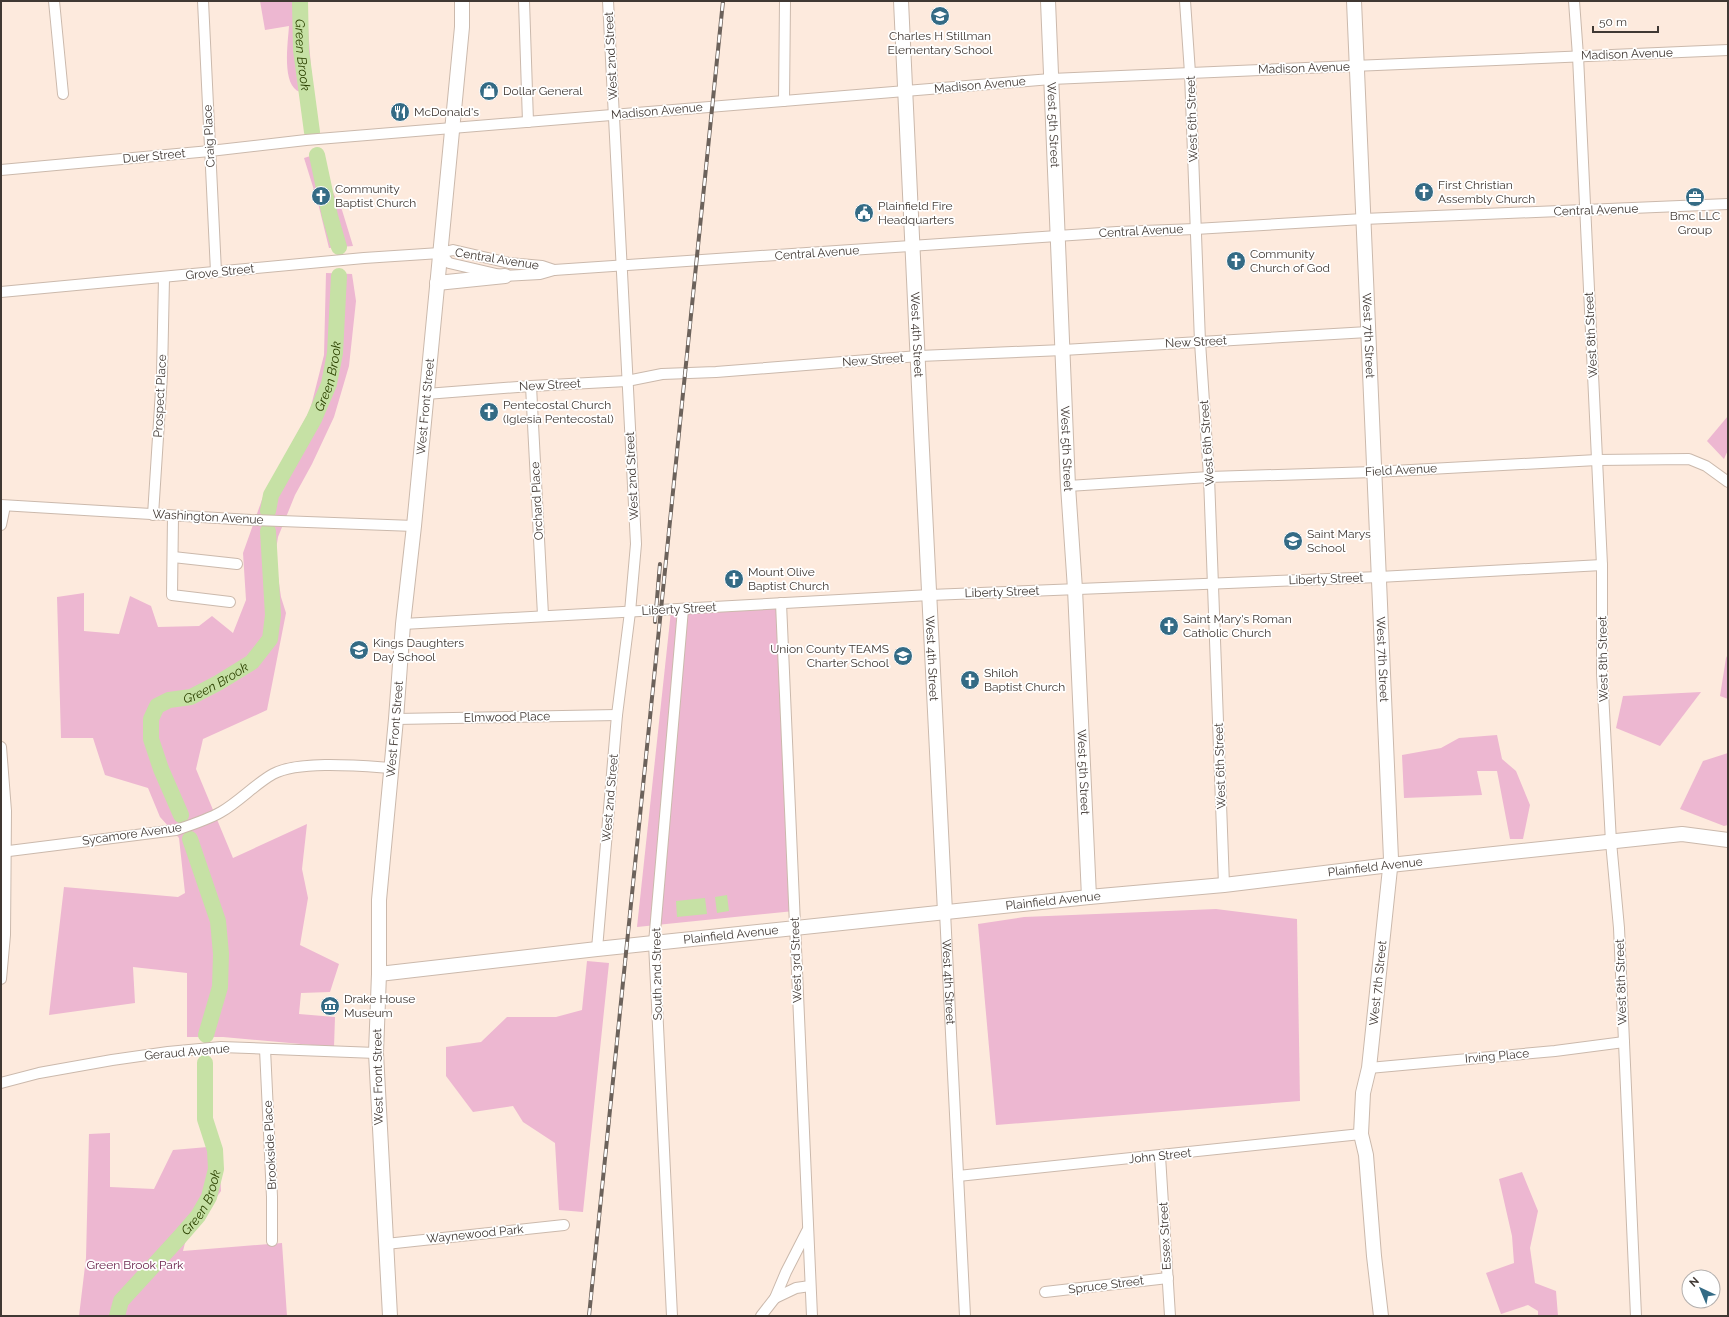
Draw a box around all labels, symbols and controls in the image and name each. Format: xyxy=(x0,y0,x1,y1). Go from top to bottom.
school or university icon: Charles H Stillman Elementary School xyxy=(929,5,951,27)
scale bar xyxy=(1593,8,1658,34)
street label: West 2nd Street xyxy=(602,11,620,101)
text: 50 m xyxy=(1599,15,1627,29)
water label: Green Brook xyxy=(292,19,313,92)
place label: Charles H Stillman Elementary School xyxy=(887,29,993,57)
street label: Madison Avenue xyxy=(1581,45,1673,63)
street label: Madison Avenue xyxy=(1258,59,1350,77)
street label: Madison Avenue xyxy=(934,74,1026,96)
street label: West 6th Street xyxy=(1183,76,1201,162)
shop icon: Dollar General xyxy=(478,80,500,102)
street label: West 5th Street xyxy=(1044,82,1062,168)
place label: Dollar General xyxy=(503,84,583,98)
street label: Madison Avenue xyxy=(611,100,703,122)
restaurant icon: McDonald's xyxy=(389,101,411,123)
street label: Craig Place xyxy=(200,104,218,168)
place label: McDonald's xyxy=(414,105,479,119)
street label: Duer Street xyxy=(122,146,186,166)
place label: First Christian Assembly Church xyxy=(1438,178,1535,206)
church icon: First Christian Assembly Church xyxy=(1413,181,1435,203)
place label: Community Baptist Church xyxy=(335,182,416,210)
church icon: Community Baptist Church xyxy=(310,185,332,207)
office icon: Bmc LLC Group xyxy=(1684,186,1706,208)
place label: Plainfield Fire Headquarters xyxy=(878,199,954,227)
public building icon: Plainfield Fire Headquarters xyxy=(853,202,875,224)
street label: Central Avenue xyxy=(1553,202,1639,218)
place label: Bmc LLC Group xyxy=(1670,209,1720,237)
street label: Central Avenue xyxy=(1098,222,1184,240)
street label: Central Avenue xyxy=(774,243,860,263)
street label: Central Avenue xyxy=(454,245,540,273)
place label: Community Church of God xyxy=(1250,247,1330,275)
church icon: Community Church of God xyxy=(1225,250,1247,272)
street label: Grove Street xyxy=(185,261,255,283)
street label: West 4th Street xyxy=(908,292,926,378)
street label: West 8th Street xyxy=(1582,292,1600,378)
street label: West 7th Street xyxy=(1360,293,1377,379)
street label: New Street xyxy=(1165,333,1227,351)
water label: Green Brook xyxy=(311,341,344,414)
street label: New Street xyxy=(842,351,904,369)
street label: Prospect Place xyxy=(151,354,169,438)
street label: West Front Street xyxy=(414,358,437,456)
street label: New Street xyxy=(519,376,581,394)
place label: Pentecostal Church (Iglesia Pentecostal) xyxy=(503,398,614,426)
street label: West 6th Street xyxy=(1197,399,1217,487)
church icon: Pentecostal Church (Iglesia Pentecostal) xyxy=(478,401,500,423)
street label: West 5th Street xyxy=(1058,406,1075,492)
street label: West 2nd Street xyxy=(623,431,641,521)
street label: Orchard Place xyxy=(528,461,546,541)
street label: Field Avenue xyxy=(1365,461,1437,479)
street label: Washington Avenue xyxy=(152,507,264,527)
place label: Saint Marys School xyxy=(1307,527,1371,555)
school or university icon: Saint Marys School xyxy=(1282,530,1304,552)
place label: Mount Olive Baptist Church xyxy=(748,565,829,593)
church icon: Mount Olive Baptist Church xyxy=(723,568,745,590)
street label: Liberty Street xyxy=(1288,571,1364,587)
street label: Liberty Street xyxy=(964,584,1040,600)
street label: Liberty Street xyxy=(641,600,717,618)
place label: Saint Mary's Roman Catholic Church xyxy=(1183,612,1292,640)
street label: West 4th Street xyxy=(923,615,941,701)
church icon: Saint Mary's Roman Catholic Church xyxy=(1158,615,1180,637)
street label: West 7th Street xyxy=(1374,616,1391,702)
street label: West 8th Street xyxy=(1595,616,1611,702)
place label: Kings Daughters Day School xyxy=(373,636,464,664)
school or university icon: Kings Daughters Day School xyxy=(348,639,370,661)
place label: Union County TEAMS Charter School xyxy=(770,642,890,670)
school or university icon: Union County TEAMS Charter School xyxy=(892,645,914,667)
water label: Green Brook xyxy=(182,659,251,706)
place label: Shiloh Baptist Church xyxy=(984,666,1065,694)
church icon: Shiloh Baptist Church xyxy=(959,669,981,691)
street label: West Front Street xyxy=(384,680,406,778)
street label: Elmwood Place xyxy=(464,709,550,725)
street label: West 6th Street xyxy=(1211,723,1229,809)
street label: West 5th Street xyxy=(1074,729,1092,815)
street label: West 2nd Street xyxy=(599,753,621,843)
street label: Sycamore Avenue xyxy=(81,820,183,848)
street label: Plainfield Avenue xyxy=(1327,855,1423,879)
street label: Plainfield Avenue xyxy=(1005,889,1101,913)
street label: West 3rd Street xyxy=(788,917,804,1003)
street label: Plainfield Avenue xyxy=(683,923,779,947)
street label: South 2nd Street xyxy=(649,928,665,1020)
street label: West 4th Street xyxy=(939,939,958,1025)
street label: West 8th Street xyxy=(1613,939,1629,1025)
street label: West 7th Street xyxy=(1367,940,1389,1026)
place label: Drake House Museum xyxy=(344,992,415,1020)
museum icon: Drake House Museum xyxy=(319,995,341,1017)
street label: West Front Street xyxy=(370,1029,386,1125)
street label: Geraud Avenue xyxy=(144,1041,230,1063)
street label: Irving Place xyxy=(1464,1046,1530,1066)
street label: Brookside Place xyxy=(261,1100,279,1190)
street label: John Street xyxy=(1128,1146,1192,1166)
water label: Green Brook xyxy=(178,1168,224,1238)
street label: Essex Street xyxy=(1156,1202,1174,1270)
street label: Waynewood Park xyxy=(426,1222,525,1246)
park label: Green Brook Park xyxy=(87,1258,184,1272)
north arrow xyxy=(1681,1269,1721,1309)
street label: Spruce Street xyxy=(1067,1273,1145,1297)
text: N xyxy=(1687,1275,1702,1290)

